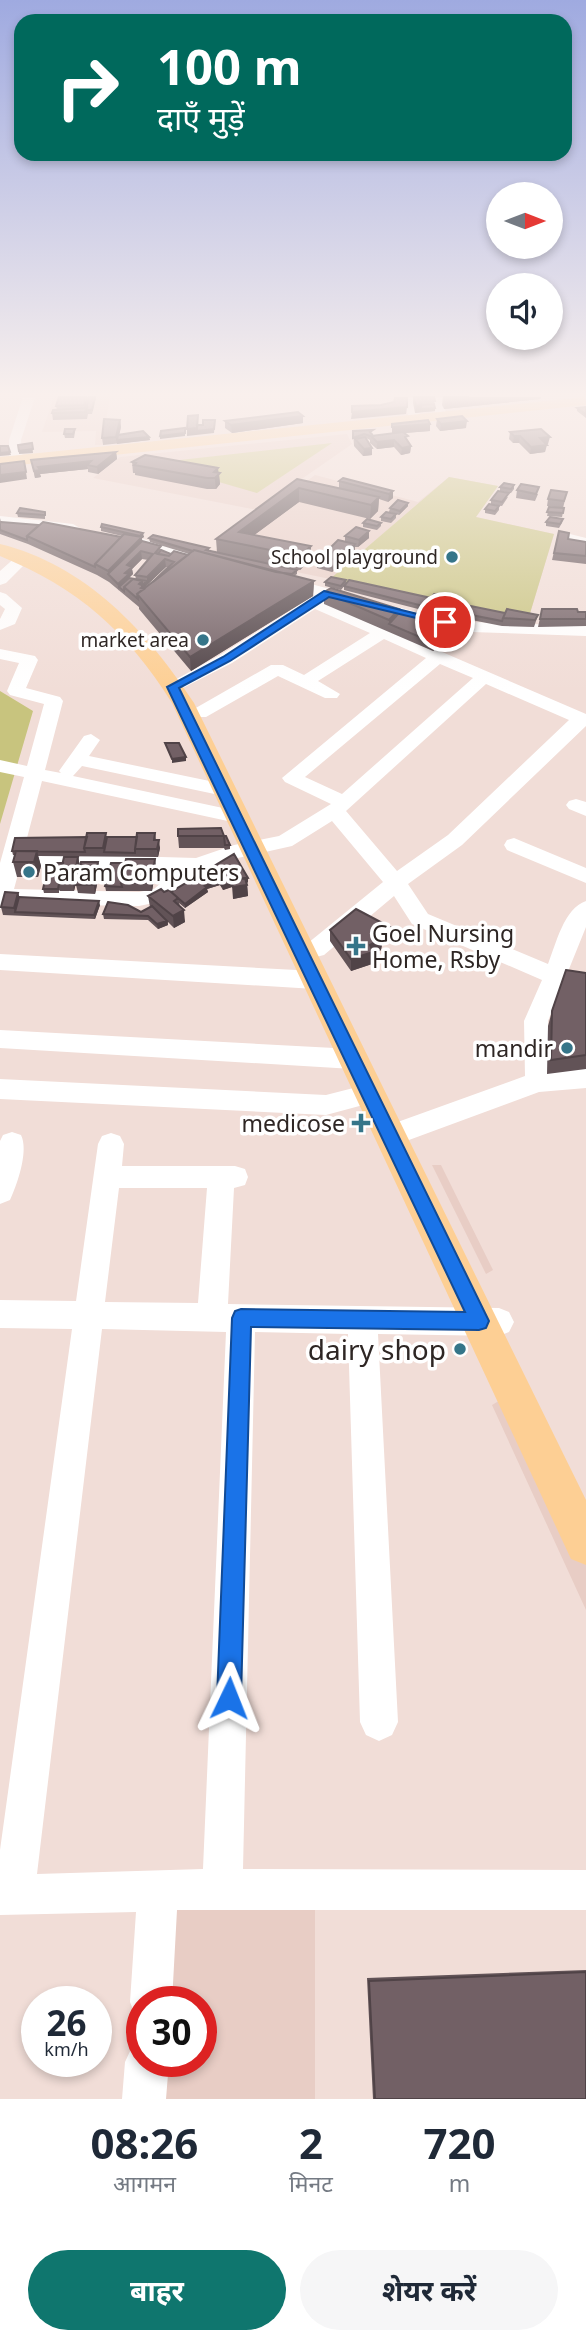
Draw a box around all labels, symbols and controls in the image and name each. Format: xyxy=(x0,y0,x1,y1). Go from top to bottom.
text: 100 m xyxy=(157,33,302,99)
icon: right xyxy=(42,42,133,133)
text: दाएँ मुड़ें xyxy=(157,96,245,139)
north arrow xyxy=(486,182,564,259)
map controls xyxy=(486,182,563,350)
button: sound xyxy=(486,273,563,350)
place label: School playground xyxy=(271,544,438,570)
marker: School playground xyxy=(444,549,460,565)
pin xyxy=(415,592,475,652)
icon: arrive xyxy=(426,603,464,641)
place label: market area xyxy=(81,627,189,653)
marker: market area xyxy=(195,632,211,648)
place label: Param Computers xyxy=(43,856,239,888)
marker: Param Computers xyxy=(21,864,37,880)
place label: Goel Nursing Home, Rsby xyxy=(372,917,514,975)
marker: Goel Nursing Home, Rsby xyxy=(346,936,366,956)
place label: mandir xyxy=(475,1032,553,1064)
marker: mandir xyxy=(559,1040,575,1056)
place label: medicose xyxy=(241,1107,345,1139)
marker: medicose xyxy=(351,1113,371,1133)
place label: dairy shop xyxy=(308,1330,446,1368)
marker: dairy shop xyxy=(452,1341,468,1357)
position arrow xyxy=(192,1661,266,1735)
speed limit sign: 30 xyxy=(126,1986,217,2077)
text: 26 xyxy=(46,1999,87,2046)
text: km/h xyxy=(44,2037,89,2061)
text: 08:26 xyxy=(90,2114,198,2171)
text: 2 xyxy=(299,2114,323,2171)
text: 720 xyxy=(423,2114,496,2171)
text: आगमन xyxy=(113,2167,176,2199)
text: मिनट xyxy=(289,2167,333,2199)
text: m xyxy=(449,2167,470,2199)
button: बाहर xyxy=(28,2250,286,2330)
button: शेयर करें xyxy=(300,2250,558,2330)

